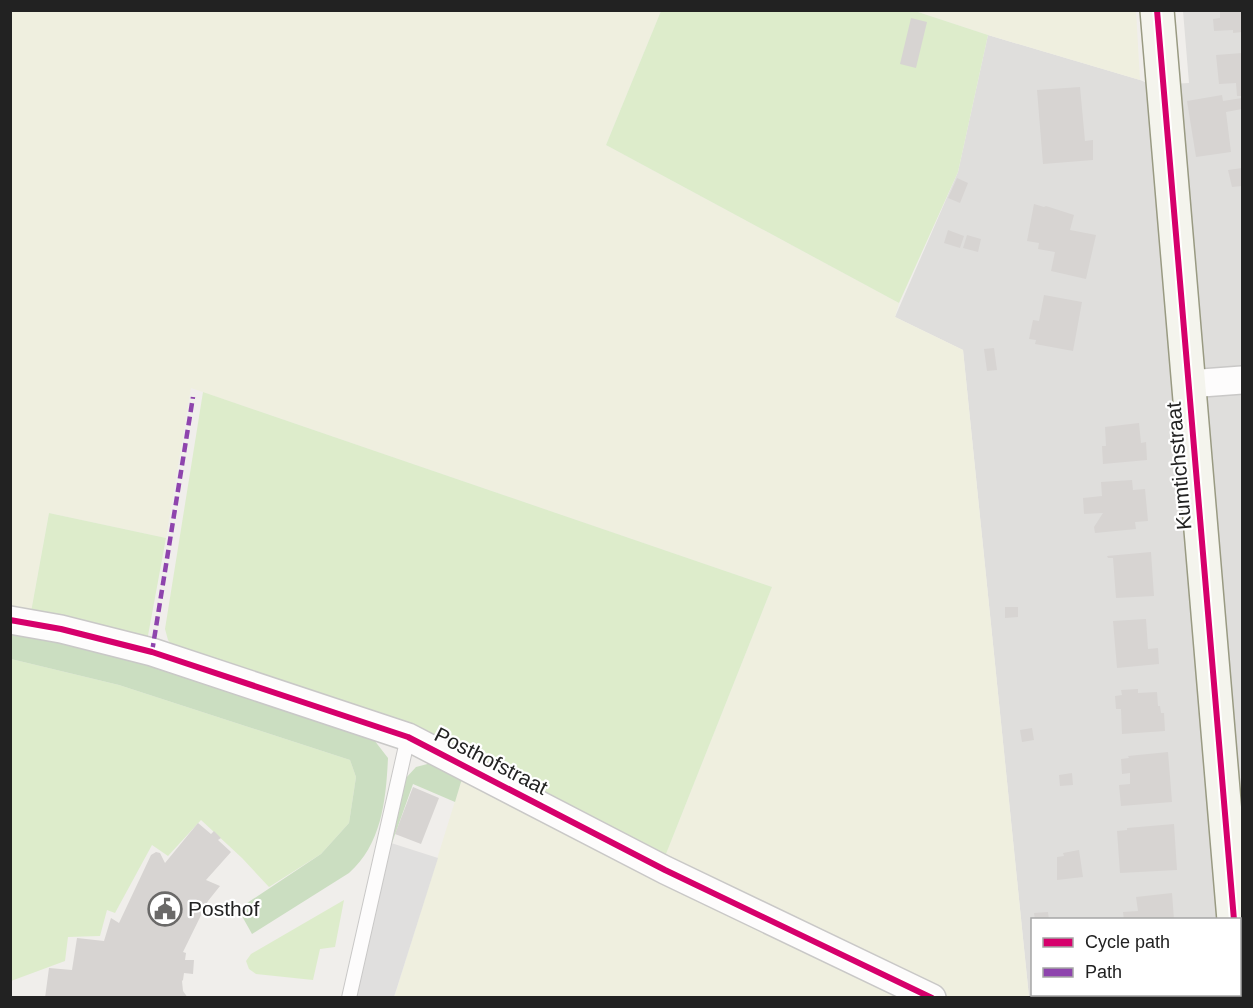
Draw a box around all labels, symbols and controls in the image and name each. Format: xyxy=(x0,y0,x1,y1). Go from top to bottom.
street label: Kumtichstraat xyxy=(1161,401,1196,531)
street label: Posthofstraat xyxy=(431,722,552,799)
public building icon: Posthof xyxy=(147,891,183,927)
place label: Posthof xyxy=(188,897,259,920)
legend xyxy=(1031,918,1241,996)
text: Cycle path xyxy=(1085,932,1170,952)
text: Path xyxy=(1085,962,1122,982)

